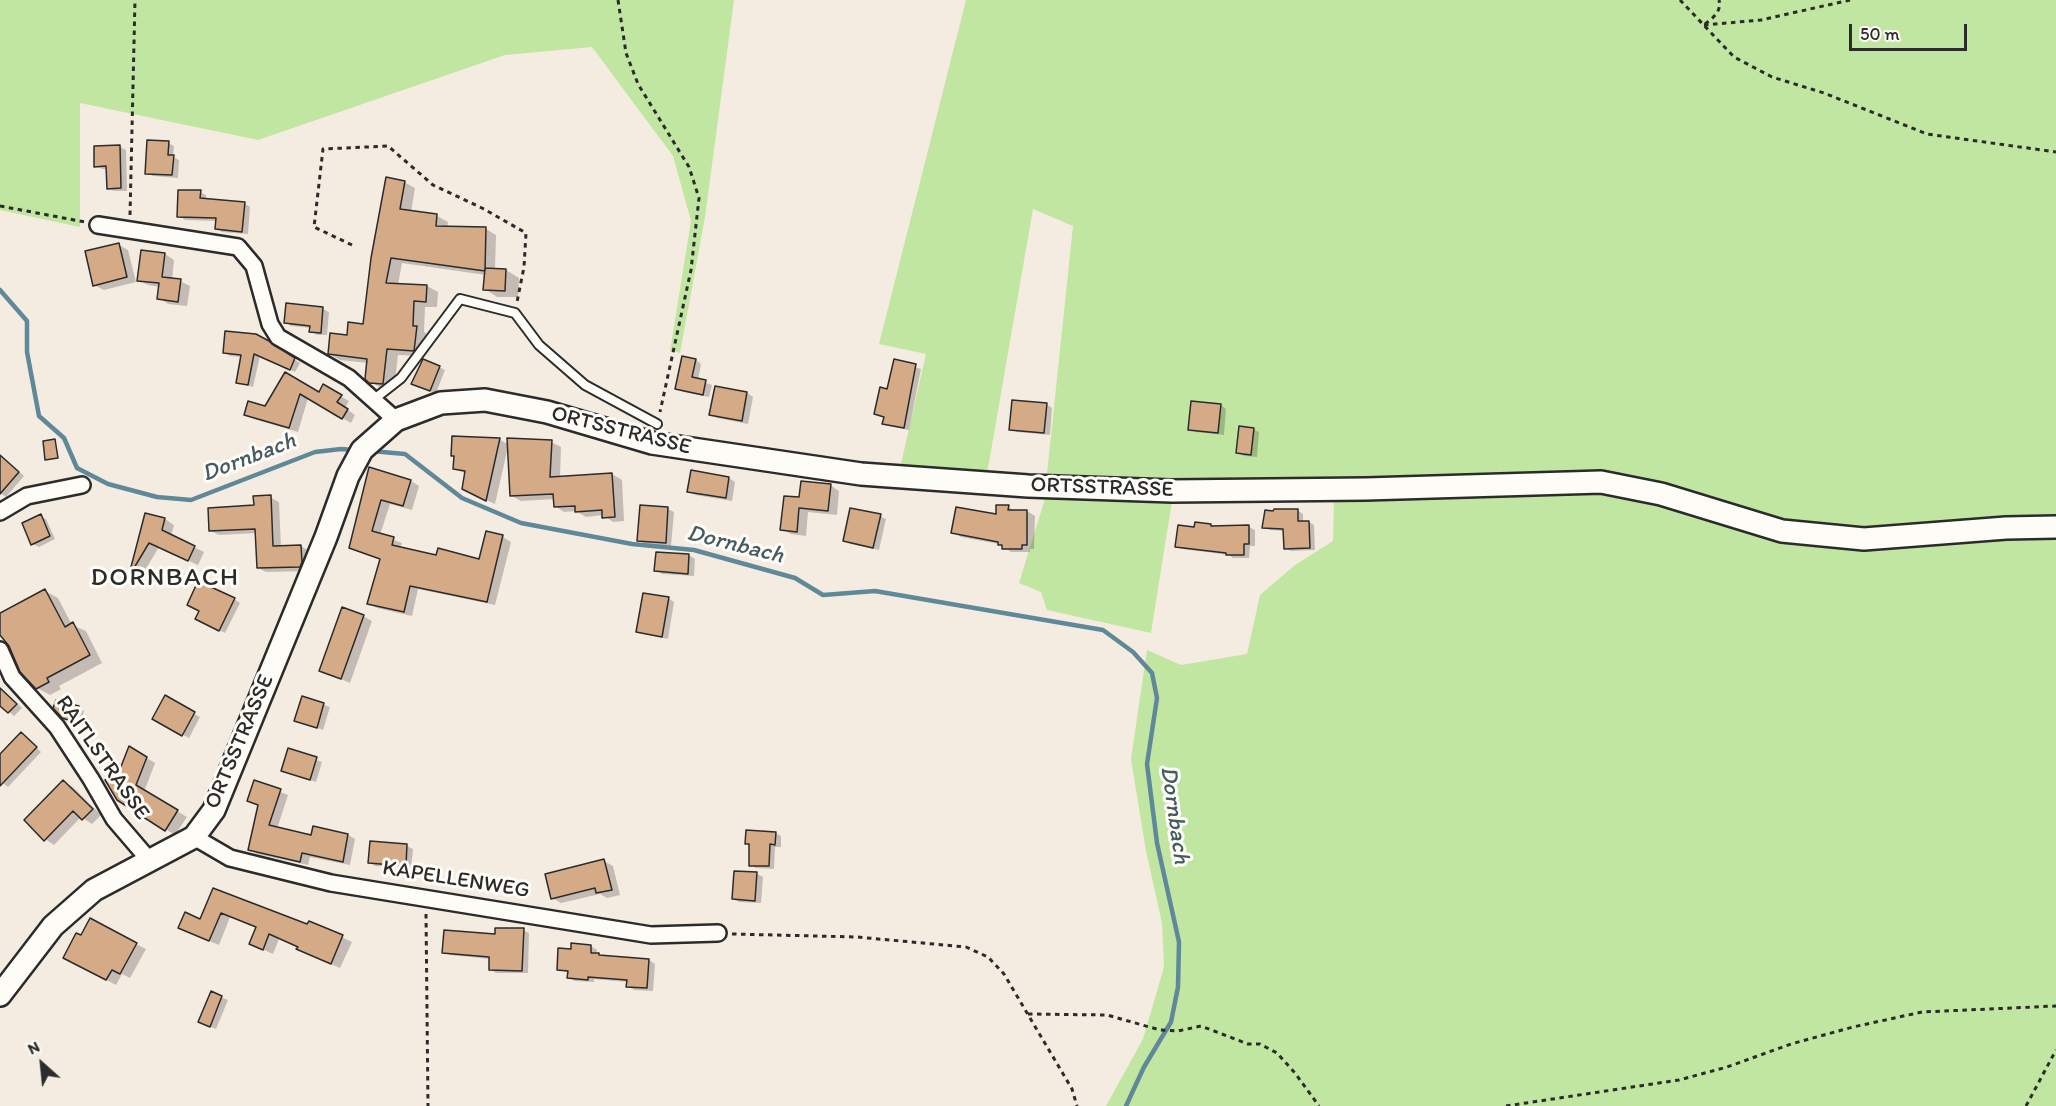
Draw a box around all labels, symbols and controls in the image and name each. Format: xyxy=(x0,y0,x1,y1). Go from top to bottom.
scale bar xyxy=(1852,12,1970,50)
text: 50 m xyxy=(1860,23,1900,45)
street label: ORTSSTRASSE xyxy=(548,401,694,461)
water label: Dornbach xyxy=(198,427,300,489)
street label: ORTSSTRASSE xyxy=(1030,472,1174,504)
water label: Dornbach xyxy=(684,519,786,571)
district label: DORNBACH xyxy=(90,562,240,594)
street label: ORTSSTRASSE xyxy=(200,671,280,813)
street label: RAITLSTRASSE xyxy=(49,691,155,825)
water label: Dornbach xyxy=(1153,764,1195,866)
street label: KAPELLENWEG xyxy=(381,855,531,905)
north arrow xyxy=(12,1034,72,1094)
text: N xyxy=(24,1037,43,1058)

